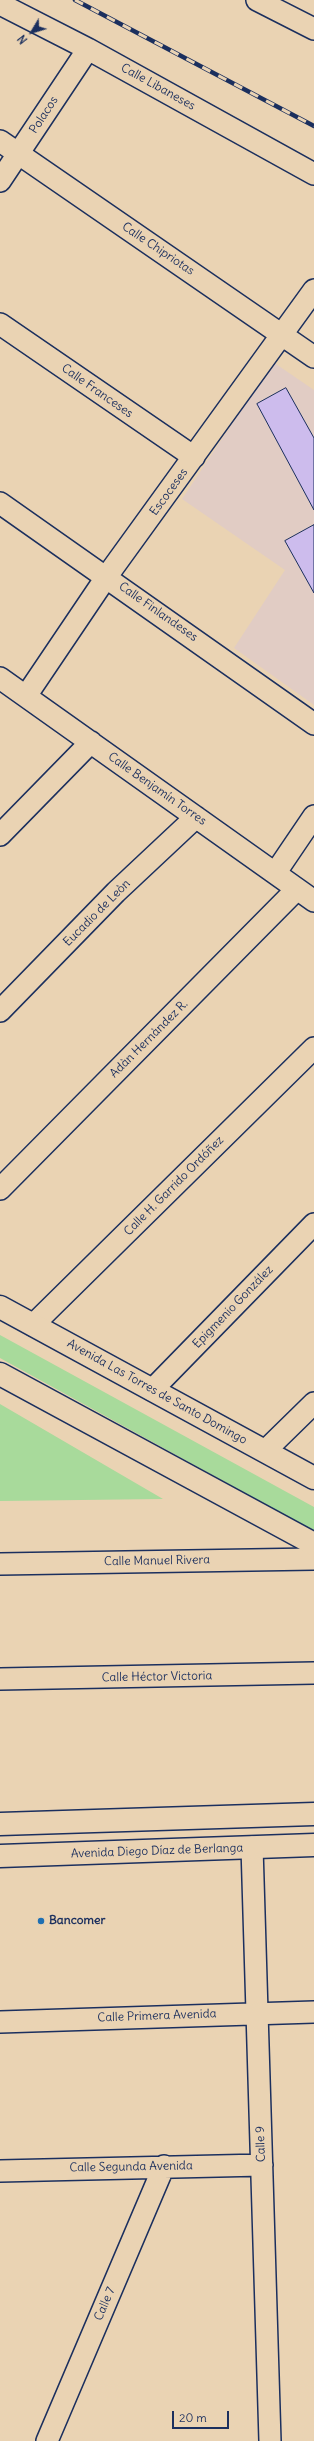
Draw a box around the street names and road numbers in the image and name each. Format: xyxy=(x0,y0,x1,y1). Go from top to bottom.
street label: Calle Libaneses xyxy=(118,61,198,113)
street label: Polacos xyxy=(27,94,61,136)
street label: Calle Chipriotas xyxy=(119,219,197,279)
street label: Calle Franceses xyxy=(58,361,136,421)
street label: Escoceses xyxy=(147,466,191,518)
street label: Calle Finlandeses xyxy=(116,579,200,645)
street label: Calle Benjamín Torres xyxy=(105,750,209,828)
street label: Eucadio de Leòn xyxy=(61,877,133,949)
street label: Adàn Hernàndez R. xyxy=(107,997,191,1081)
street label: Calle H. Garrido Ordóñez xyxy=(121,1133,227,1239)
street label: Epigmenio González xyxy=(190,1263,276,1351)
street label: Avenida Las Torres de Santo Domingo xyxy=(64,1336,250,1448)
street label: Calle Manuel Rivera xyxy=(104,1553,210,1569)
street label: Calle Héctor Victoria xyxy=(102,1669,212,1685)
street label: Avenida Diego Díaz de Berlanga xyxy=(71,1841,243,1861)
street label: Calle Primera Avenida xyxy=(97,2007,217,2025)
street label: Calle 9 xyxy=(253,2126,269,2162)
street label: Calle Segunda Avenida xyxy=(69,2159,193,2175)
street label: Calle 7 xyxy=(91,2285,119,2323)

